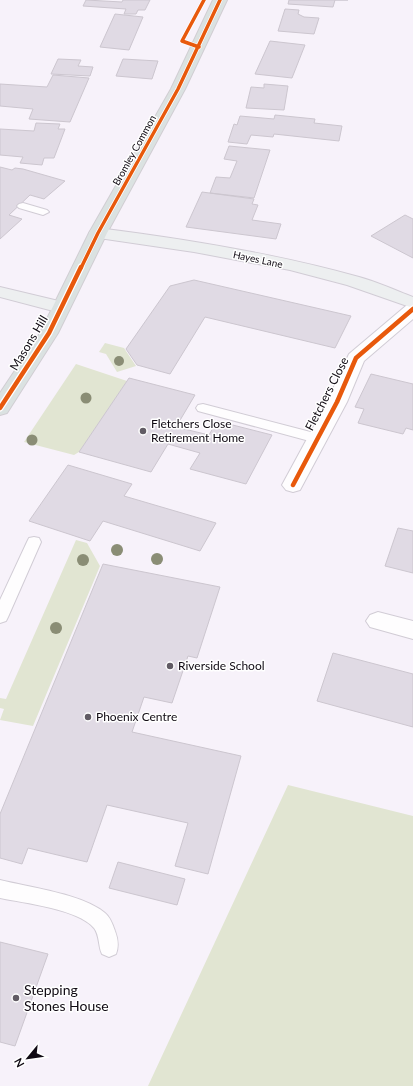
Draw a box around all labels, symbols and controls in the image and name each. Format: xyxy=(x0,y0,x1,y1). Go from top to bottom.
street label: Bromley Common xyxy=(110,113,158,187)
street label: Hayes Lane xyxy=(232,248,284,270)
street label: Masons Hill xyxy=(6,313,51,373)
street label: Fletchers Close xyxy=(302,354,352,433)
place label: Fletchers Close Retirement Home xyxy=(151,416,244,445)
marker: Fletchers Close Retirement Home xyxy=(138,426,148,436)
place label: Riverside School xyxy=(178,658,265,673)
marker: Riverside School xyxy=(165,661,175,671)
place label: Phoenix Centre xyxy=(96,709,177,724)
marker: Phoenix Centre xyxy=(83,712,93,722)
place label: Stepping Stones House xyxy=(24,981,109,1014)
marker: Stepping Stones House xyxy=(11,993,21,1003)
north arrow xyxy=(8,1038,48,1078)
text: N xyxy=(11,1056,27,1070)

